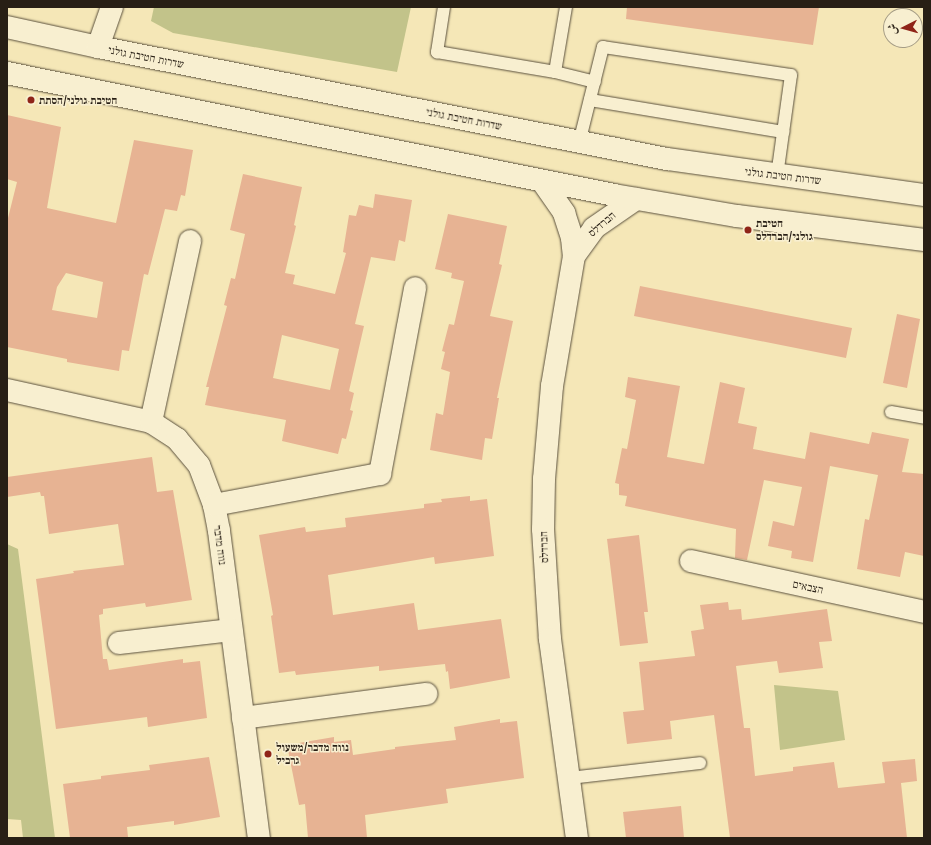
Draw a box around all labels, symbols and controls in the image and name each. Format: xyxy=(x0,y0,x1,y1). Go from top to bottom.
north arrow xyxy=(883,8,923,48)
text: ش xyxy=(885,23,900,35)
street label: שדרות חטיבת גולני xyxy=(107,43,185,71)
place label: חטיבת גולני/הסתת xyxy=(39,93,117,107)
marker: חטיבת גולני/הסתת xyxy=(26,95,36,105)
street label: שדרות חטיבת גולני xyxy=(425,105,503,133)
street label: שדרות חטיבת גולני xyxy=(744,165,822,187)
street label: הברדלס xyxy=(586,209,618,239)
place label: חטיבת גולני/הברדלס xyxy=(756,217,813,243)
marker: חטיבת גולני/הברדלס xyxy=(743,225,753,235)
street label: נווה מדבר xyxy=(211,524,229,566)
street label: הברדלס xyxy=(537,531,551,563)
street label: הצבאים xyxy=(791,577,825,597)
place label: נווה מדבר/משעול גרביל xyxy=(276,741,349,767)
marker: נווה מדבר/משעול גרביל xyxy=(263,749,273,759)

